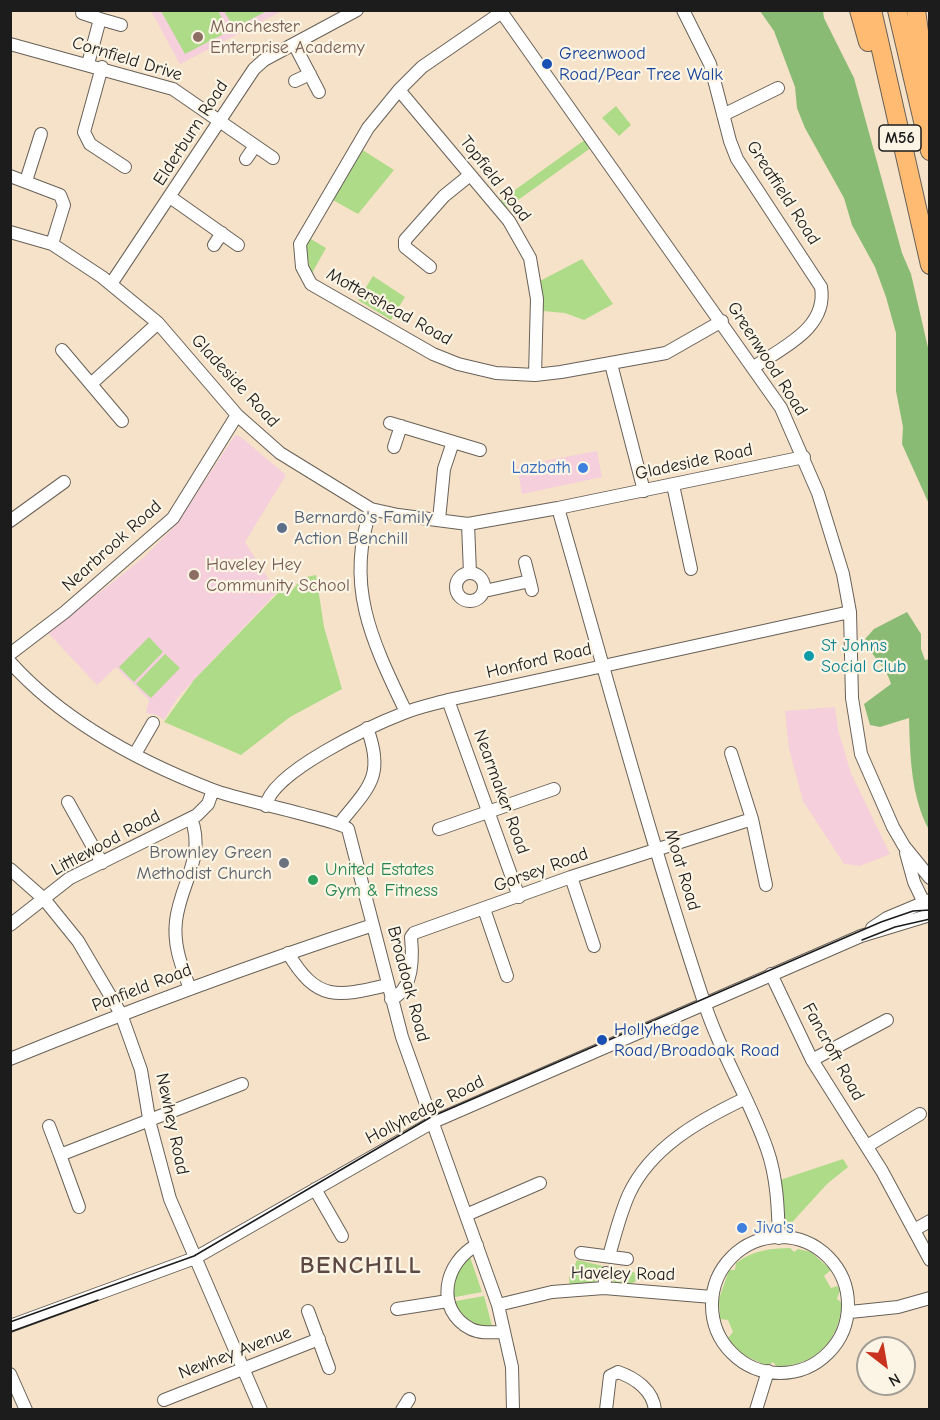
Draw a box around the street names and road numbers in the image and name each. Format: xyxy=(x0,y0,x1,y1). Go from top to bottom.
street label: Cornfield Drive xyxy=(69,32,185,86)
street label: Elderburn Road xyxy=(149,76,233,190)
road number: M56 xyxy=(879,125,921,151)
street label: Topfield Road xyxy=(455,132,535,226)
street label: Greatfield Road xyxy=(741,137,825,249)
street label: Mottershead Road xyxy=(322,264,456,350)
street label: Greenwood Road xyxy=(722,298,812,420)
street label: Gladeside Road xyxy=(186,330,284,432)
street label: Gladeside Road xyxy=(633,439,755,485)
street label: Nearbrook Road xyxy=(58,496,166,596)
street label: Honford Road xyxy=(484,638,594,684)
street label: Nearmaker Road xyxy=(468,727,534,857)
street label: Littlewood Road xyxy=(48,805,164,881)
street label: Moat Road xyxy=(659,827,705,913)
street label: Gorsey Road xyxy=(491,843,591,897)
street label: Broadoak Road xyxy=(382,924,434,1044)
street label: Panfield Road xyxy=(89,959,195,1017)
street label: Fancroft Road xyxy=(797,999,869,1105)
street label: Newhey Road xyxy=(151,1071,193,1177)
street label: Hollyhedge Road xyxy=(362,1071,488,1149)
street label: Haveley Road xyxy=(571,1262,675,1286)
street label: Newhey Avenue xyxy=(176,1322,294,1384)

